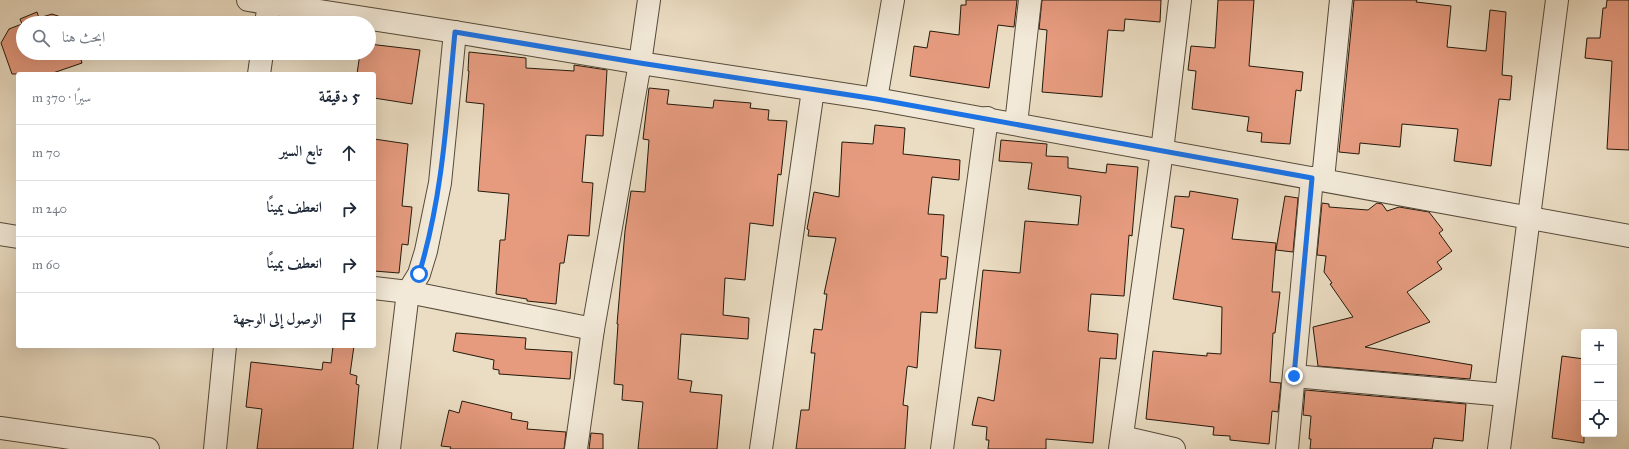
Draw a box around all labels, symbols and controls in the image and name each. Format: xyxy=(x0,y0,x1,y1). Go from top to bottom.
search box xyxy=(16,16,376,60)
icon: search xyxy=(30,27,52,49)
text: ابحث هنا xyxy=(62,28,105,46)
text: 5 دقيقة xyxy=(319,86,360,107)
text: سيرًا · 370 m xyxy=(32,90,91,106)
text: تابع السير xyxy=(280,142,322,160)
icon: ahead xyxy=(338,142,360,164)
text: 70 m xyxy=(32,145,60,161)
text: انعطف يمينًا xyxy=(267,198,322,216)
icon: right xyxy=(338,198,360,220)
text: 240 m xyxy=(32,201,67,217)
text: انعطف يمينًا xyxy=(267,254,322,272)
icon: right xyxy=(338,254,360,276)
text: 60 m xyxy=(32,257,60,273)
route start xyxy=(410,265,428,283)
text: الوصول إلى الوجهة xyxy=(233,310,322,328)
icon: arrive xyxy=(338,310,360,332)
map controls xyxy=(1581,329,1617,437)
button: + xyxy=(1581,329,1617,365)
button: − xyxy=(1581,365,1617,401)
route end xyxy=(1285,367,1303,385)
button: locate xyxy=(1581,401,1617,437)

